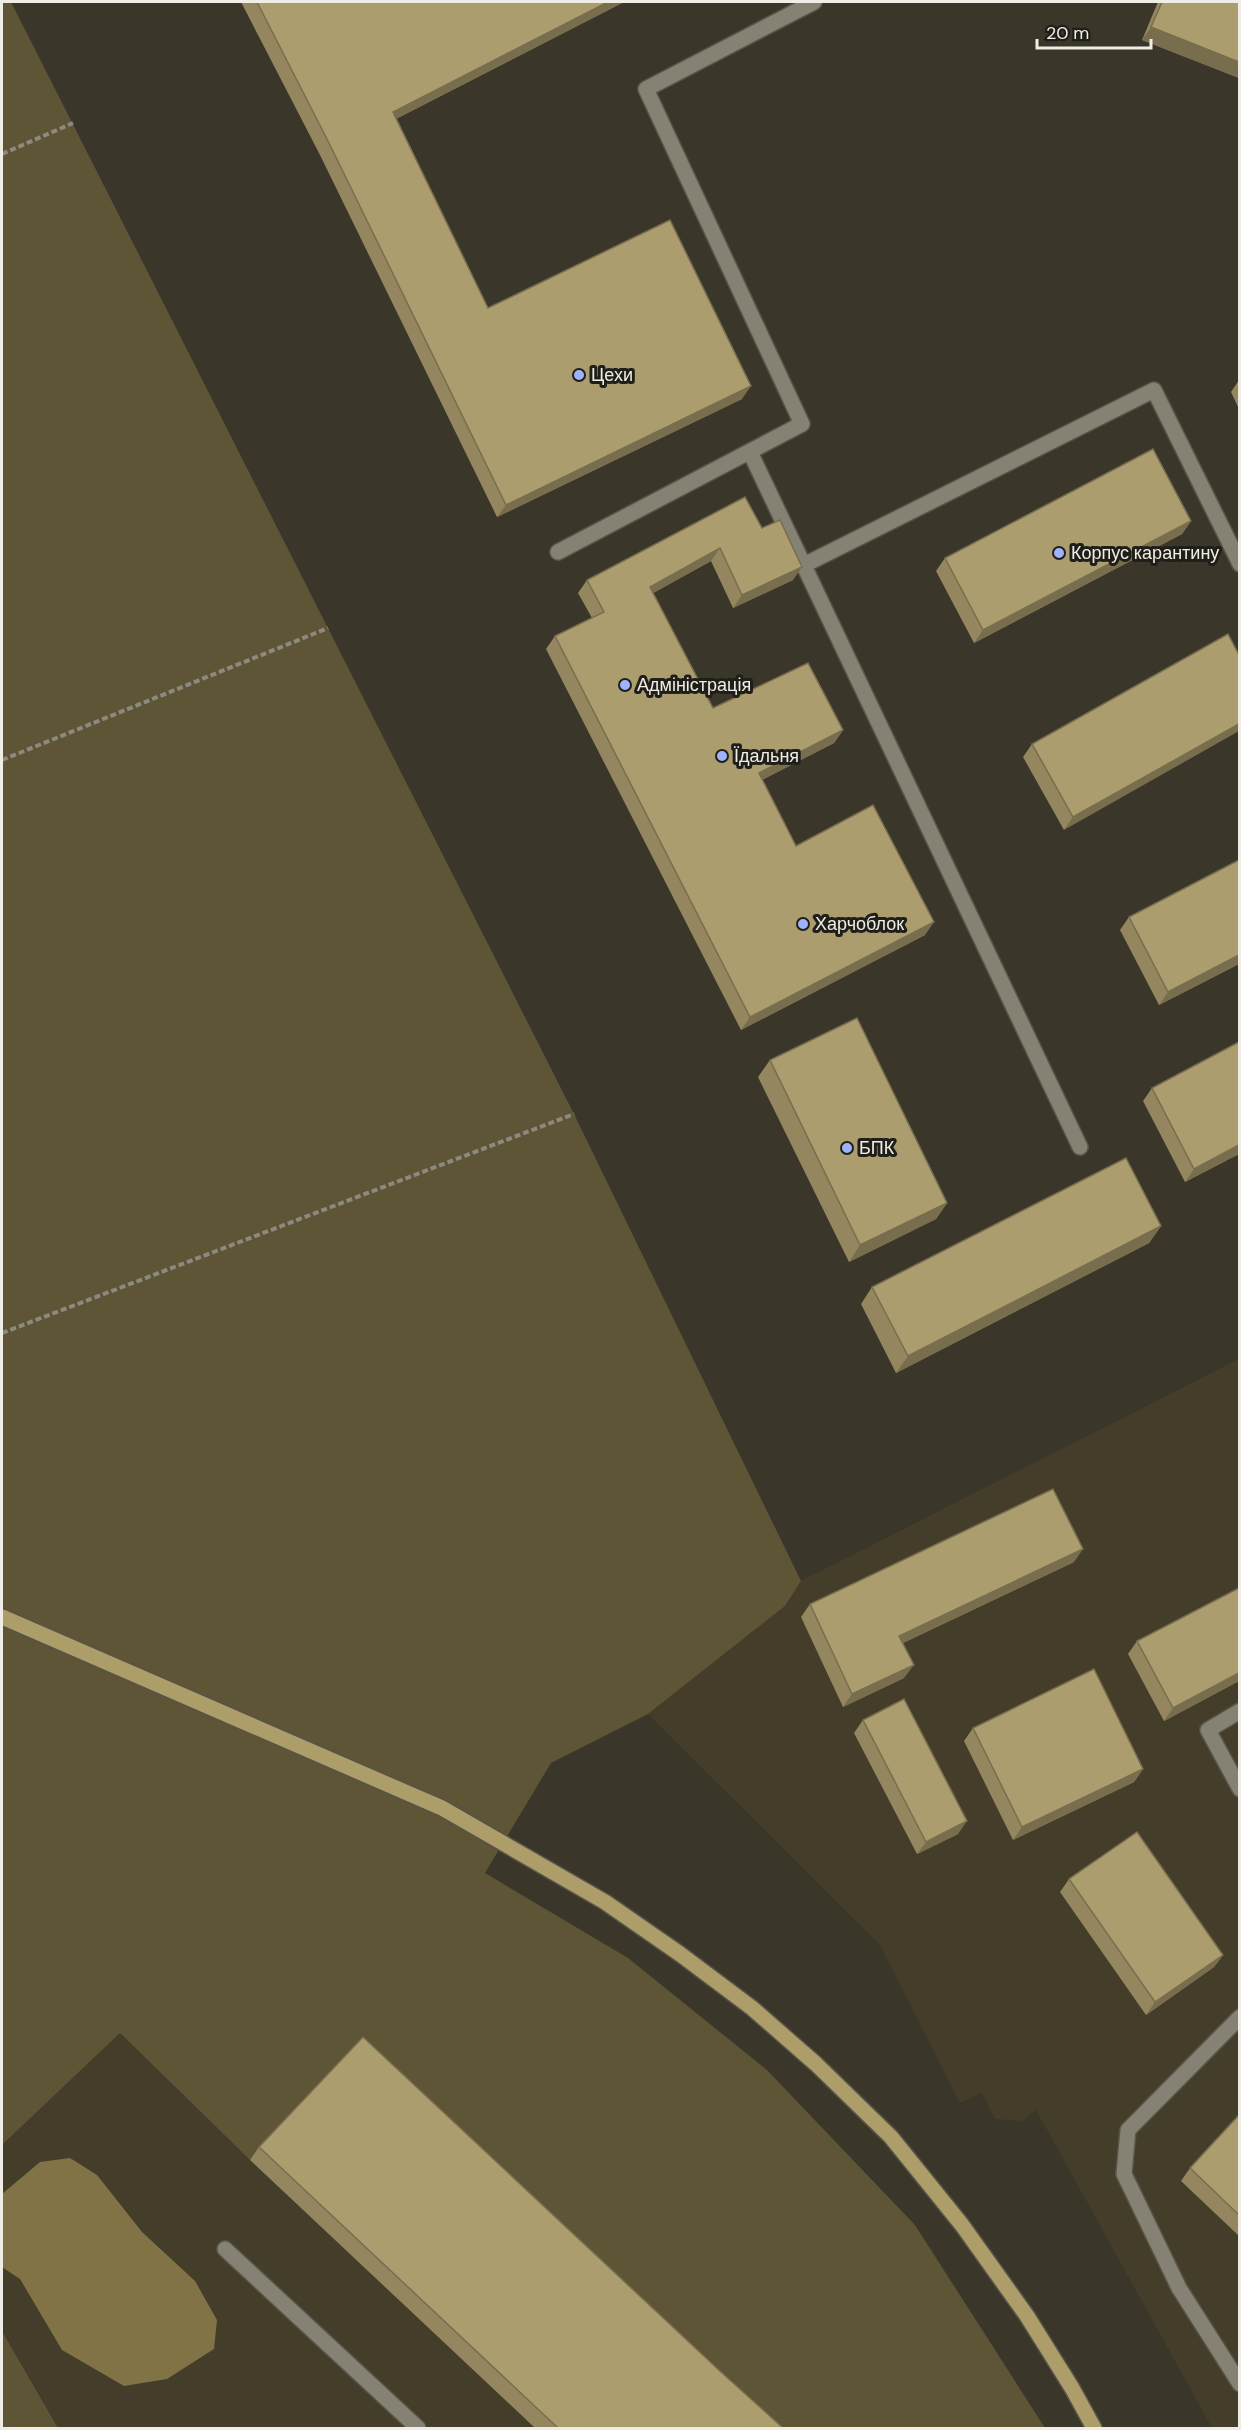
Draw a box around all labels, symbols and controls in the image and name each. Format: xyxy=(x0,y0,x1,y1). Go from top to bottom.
scale bar xyxy=(1037,12,1151,50)
text: 20 m xyxy=(1046,21,1089,45)
place label: Цехи xyxy=(591,363,633,387)
marker: Цехи xyxy=(572,368,586,382)
place label: Корпус карантину xyxy=(1071,541,1219,565)
marker: Корпус карантину xyxy=(1052,546,1066,560)
place label: Адміністрація xyxy=(637,673,751,697)
marker: Адміністрація xyxy=(618,678,632,692)
place label: Їдальня xyxy=(734,744,799,768)
marker: Їдальня xyxy=(715,749,729,763)
place label: Харчоблок xyxy=(815,912,904,936)
marker: Харчоблок xyxy=(796,917,810,931)
place label: БПК xyxy=(859,1136,895,1160)
marker: БПК xyxy=(840,1141,854,1155)

